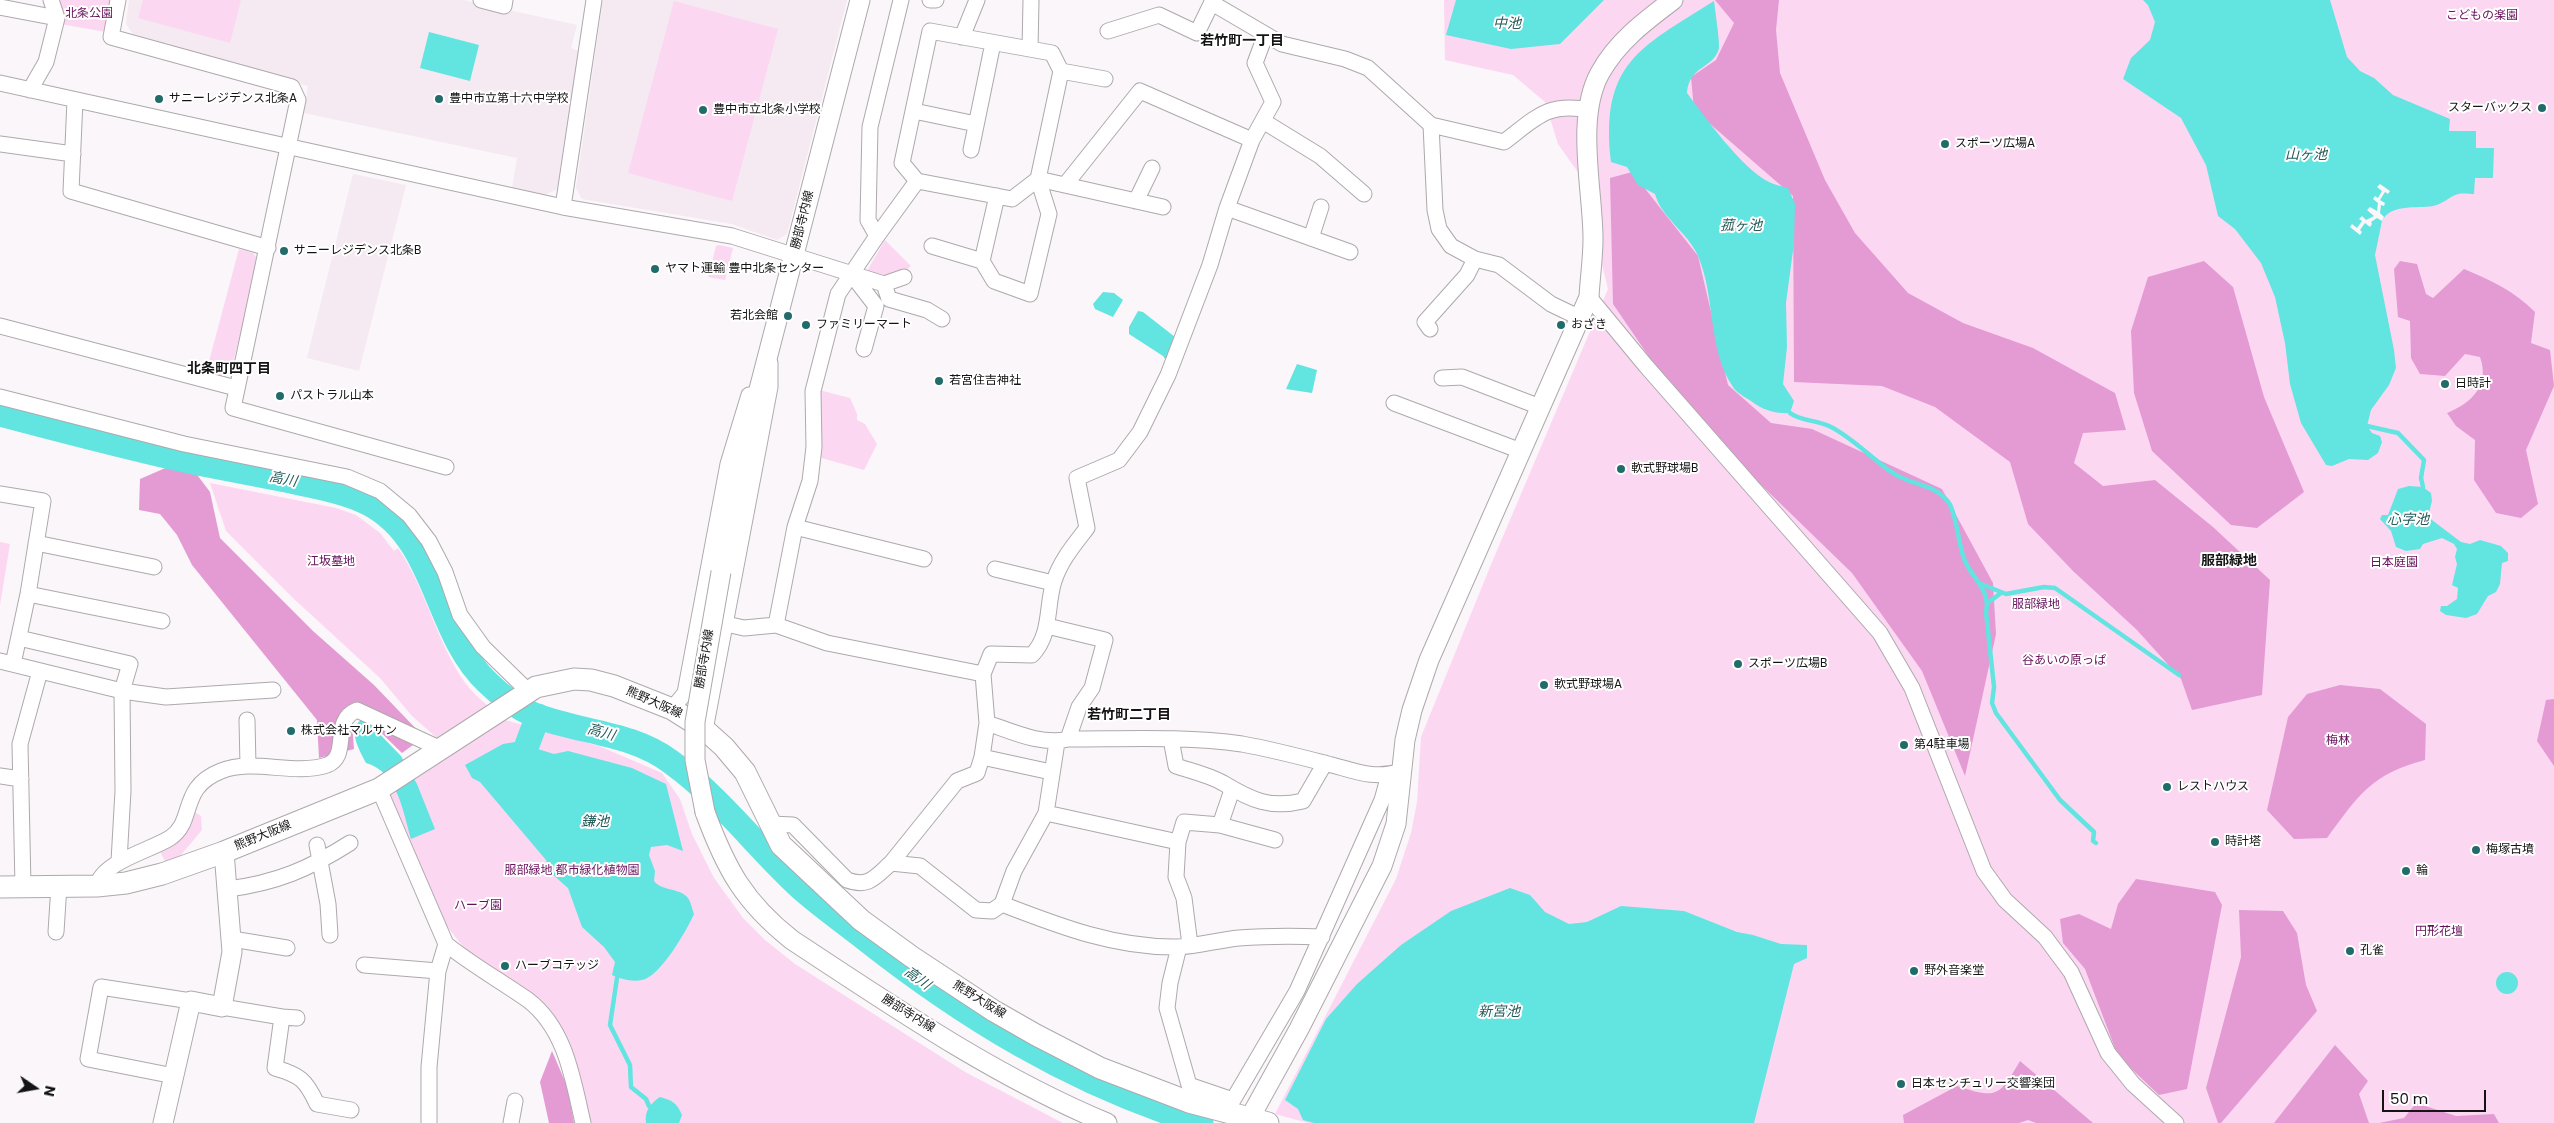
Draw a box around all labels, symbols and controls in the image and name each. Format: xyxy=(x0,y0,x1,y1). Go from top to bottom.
park label: 北条公園 xyxy=(65,7,113,21)
park label: こどもの楽園 xyxy=(2446,9,2518,23)
water label: 中池 xyxy=(1493,16,1521,32)
district label: 若竹町一丁目 xyxy=(1200,33,1284,49)
place label: サニーレジデンス北条A xyxy=(169,92,297,106)
place label: 豊中市立第十六中学校 xyxy=(449,92,569,106)
marker: サニーレジデンス北条A xyxy=(153,93,165,105)
marker: 豊中市立第十六中学校 xyxy=(433,93,445,105)
place label: スターバックス xyxy=(2448,101,2532,115)
marker: スターバックス xyxy=(2536,102,2548,114)
place label: 豊中市立北条小学校 xyxy=(713,103,821,117)
marker: 豊中市立北条小学校 xyxy=(697,104,709,116)
place label: スポーツ広場A xyxy=(1955,137,2035,151)
marker: スポーツ広場A xyxy=(1939,138,1951,150)
water label: 山ヶ池 xyxy=(2285,147,2327,163)
street label: 勝部寺内線 xyxy=(789,189,817,251)
water label: 菰ヶ池 xyxy=(1720,218,1762,234)
place label: サニーレジデンス北条B xyxy=(294,244,421,258)
marker: サニーレジデンス北条B xyxy=(278,245,290,257)
place label: ヤマト運輸 豊中北条センター xyxy=(665,262,824,276)
marker: ヤマト運輸 豊中北条センター xyxy=(649,263,661,275)
place label: 若北会館 xyxy=(730,309,778,323)
marker: 若北会館 xyxy=(782,310,794,322)
place label: ファミリーマート xyxy=(816,318,912,332)
place label: おざき xyxy=(1571,318,1607,332)
marker: ファミリーマート xyxy=(800,319,812,331)
marker: おざき xyxy=(1555,319,1567,331)
district label: 北条町四丁目 xyxy=(187,361,271,377)
place label: 若宮住吉神社 xyxy=(949,374,1021,388)
marker: 若宮住吉神社 xyxy=(933,375,945,387)
place label: 日時計 xyxy=(2455,377,2491,391)
marker: 日時計 xyxy=(2439,378,2451,390)
place label: パストラル山本 xyxy=(290,389,374,403)
marker: パストラル山本 xyxy=(274,390,286,402)
place label: 軟式野球場B xyxy=(1631,462,1698,476)
marker: 軟式野球場B xyxy=(1615,463,1627,475)
water label: 高川 xyxy=(268,469,298,491)
water label: 心字池 xyxy=(2387,512,2429,528)
district label: 服部緑地 xyxy=(2201,553,2257,569)
park label: 江坂墓地 xyxy=(307,555,355,569)
park label: 日本庭園 xyxy=(2370,556,2418,570)
park label: 服部緑地 xyxy=(2012,598,2060,612)
street label: 勝部寺内線 xyxy=(693,628,717,690)
park label: 谷あいの原っぱ xyxy=(2022,654,2106,668)
place label: スポーツ広場B xyxy=(1748,657,1827,671)
marker: スポーツ広場B xyxy=(1732,658,1744,670)
place label: 軟式野球場A xyxy=(1554,678,1622,692)
marker: 軟式野球場A xyxy=(1538,679,1550,691)
street label: 熊野大阪線 xyxy=(624,684,684,722)
district label: 若竹町二丁目 xyxy=(1087,707,1171,723)
water label: 高川 xyxy=(585,721,617,745)
place label: 株式会社マルサン xyxy=(301,724,397,738)
marker: 株式会社マルサン xyxy=(285,725,297,737)
park label: 梅林 xyxy=(2326,734,2350,748)
place label: 第4駐車場 xyxy=(1914,738,1970,752)
marker: 第4駐車場 xyxy=(1898,739,1910,751)
place label: レストハウス xyxy=(2177,780,2249,794)
marker: レストハウス xyxy=(2161,781,2173,793)
water label: 鎌池 xyxy=(581,814,609,830)
street label: 熊野大阪線 xyxy=(232,818,294,854)
place label: 時計塔 xyxy=(2225,835,2261,849)
marker: 時計塔 xyxy=(2209,836,2221,848)
place label: 梅塚古墳 xyxy=(2486,843,2534,857)
marker: 梅塚古墳 xyxy=(2470,844,2482,856)
park label: 服部緑地 都市緑化植物園 xyxy=(504,864,640,878)
place label: 輪 xyxy=(2416,864,2428,878)
marker: 輪 xyxy=(2400,865,2412,877)
park label: ハーブ園 xyxy=(454,899,502,913)
park label: 円形花壇 xyxy=(2415,925,2463,939)
place label: 孔雀 xyxy=(2360,944,2384,958)
marker: 孔雀 xyxy=(2344,945,2356,957)
place label: ハーブコテッジ xyxy=(515,959,599,973)
marker: ハーブコテッジ xyxy=(499,960,511,972)
water label: 高川 xyxy=(901,964,933,994)
place label: 野外音楽堂 xyxy=(1924,964,1984,978)
marker: 野外音楽堂 xyxy=(1908,965,1920,977)
street label: 熊野大阪線 xyxy=(950,978,1008,1022)
street label: 勝部寺内線 xyxy=(879,992,937,1036)
water label: 新宮池 xyxy=(1478,1004,1520,1020)
north arrow xyxy=(10,1063,60,1113)
place label: 日本センチュリー交響楽団 xyxy=(1911,1077,2055,1091)
marker: 日本センチュリー交響楽団 xyxy=(1895,1078,1907,1090)
scale bar xyxy=(2384,1080,2488,1112)
text: N xyxy=(39,1084,61,1098)
text: 50 m xyxy=(2390,1088,2428,1109)

